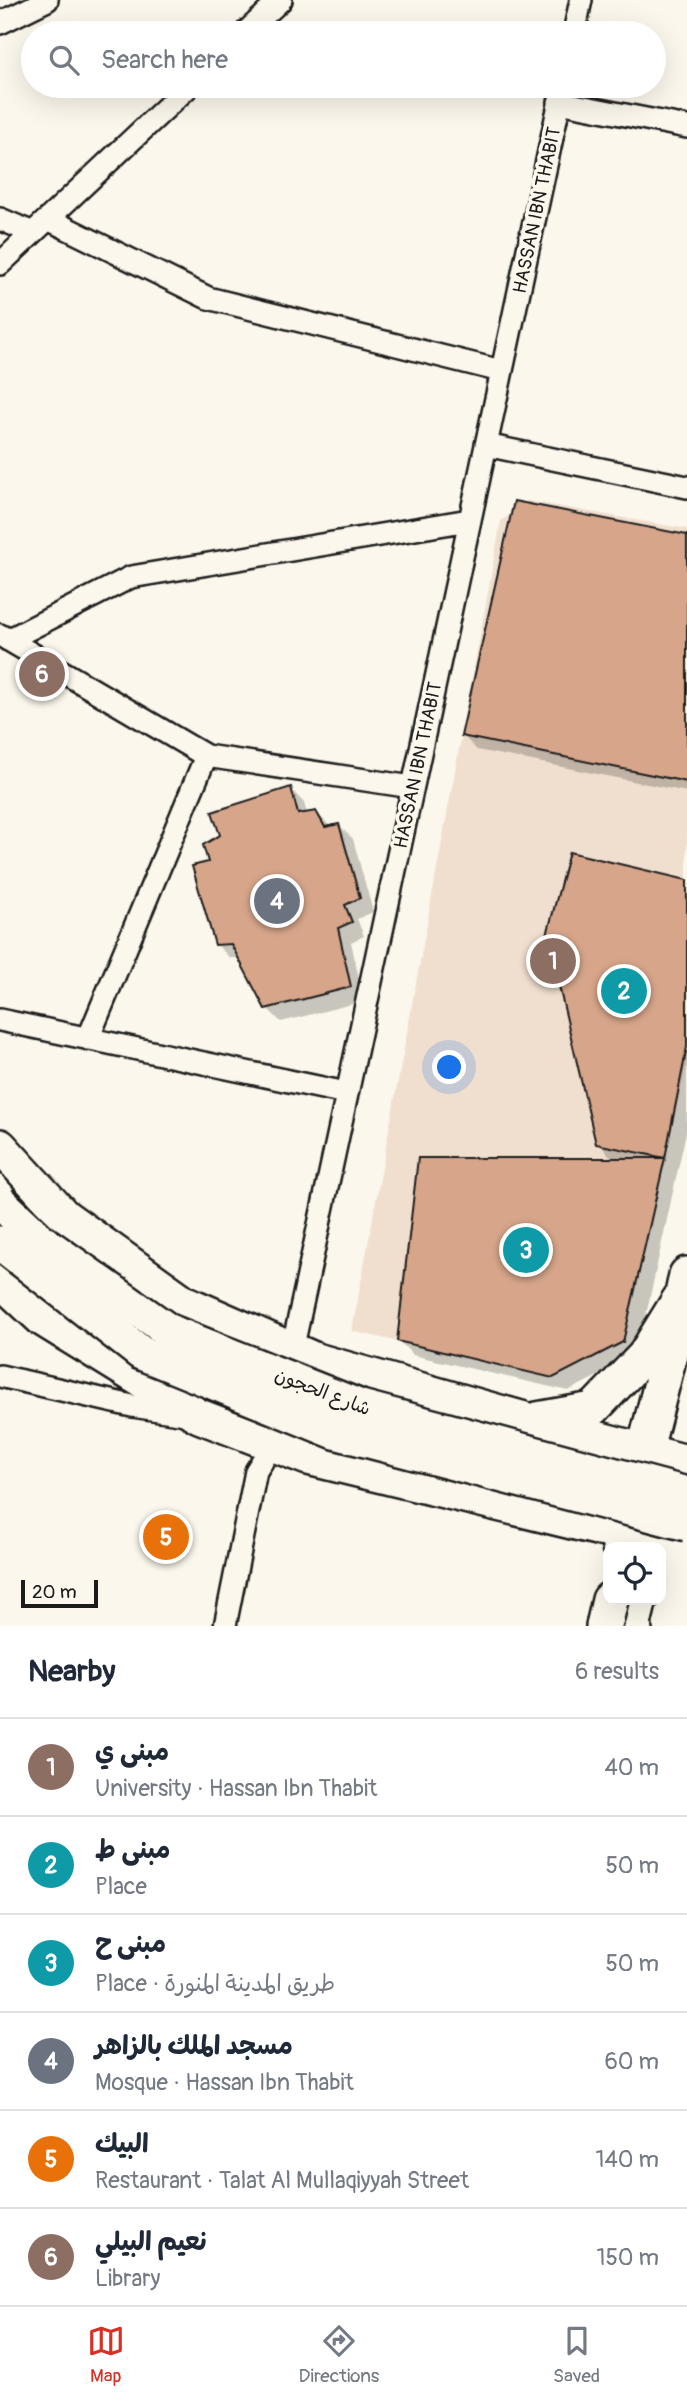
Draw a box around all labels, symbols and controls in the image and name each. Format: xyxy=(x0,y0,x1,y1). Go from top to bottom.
search box xyxy=(21,21,666,98)
icon: search xyxy=(45,41,83,79)
text: Search here xyxy=(101,44,228,76)
street label: HASSAN IBN THABIT xyxy=(508,125,566,296)
pin: 6 xyxy=(19,648,65,700)
street label: HASSAN IBN THABIT xyxy=(389,680,447,851)
pin: 4 xyxy=(254,875,300,927)
pin: 1 xyxy=(530,935,576,987)
pin: 2 xyxy=(601,965,647,1017)
your location xyxy=(432,1050,466,1084)
pin: 3 xyxy=(503,1224,549,1276)
street label: شارع الحجون xyxy=(271,1363,374,1422)
pin: 5 xyxy=(143,1511,189,1563)
map controls xyxy=(603,1542,666,1605)
button: locate xyxy=(603,1542,666,1605)
scale bar xyxy=(21,1577,98,1609)
text: 20 m xyxy=(32,1580,77,1604)
text: Nearby xyxy=(28,1653,115,1690)
text: 6 results xyxy=(575,1657,659,1686)
text: مبنى ي xyxy=(95,1736,169,1768)
text: 1 xyxy=(47,1753,56,1782)
text: 40 m xyxy=(605,1753,659,1782)
text: University · Hassan Ibn Thabit xyxy=(95,1774,377,1803)
text: مبنى ط xyxy=(95,1834,170,1866)
text: 2 xyxy=(45,1851,57,1880)
text: 50 m xyxy=(605,1851,659,1880)
text: Place xyxy=(95,1872,147,1901)
text: مبنى ح xyxy=(95,1928,166,1960)
text: 3 xyxy=(45,1949,57,1978)
text: 50 m xyxy=(605,1949,659,1978)
text: Place · طريق المدينة المنورة xyxy=(95,1969,335,1998)
text: مسجد الملك بالزاهر xyxy=(95,2030,293,2062)
text: 4 xyxy=(44,2047,58,2076)
text: 60 m xyxy=(604,2047,659,2076)
text: Mosque · Hassan Ibn Thabit xyxy=(95,2068,354,2097)
text: البيك xyxy=(95,2128,149,2160)
text: 5 xyxy=(45,2145,57,2174)
text: 140 m xyxy=(596,2145,659,2174)
text: Restaurant · Talat Al Mullaqiyyah Street xyxy=(95,2166,469,2195)
text: نعيم البيلي xyxy=(95,2226,207,2258)
text: 6 xyxy=(44,2243,58,2272)
text: 150 m xyxy=(596,2243,659,2272)
text: Library xyxy=(95,2264,160,2293)
tab: Map xyxy=(87,2322,125,2388)
tab: Directions xyxy=(299,2322,379,2388)
tab: Saved xyxy=(553,2322,600,2388)

